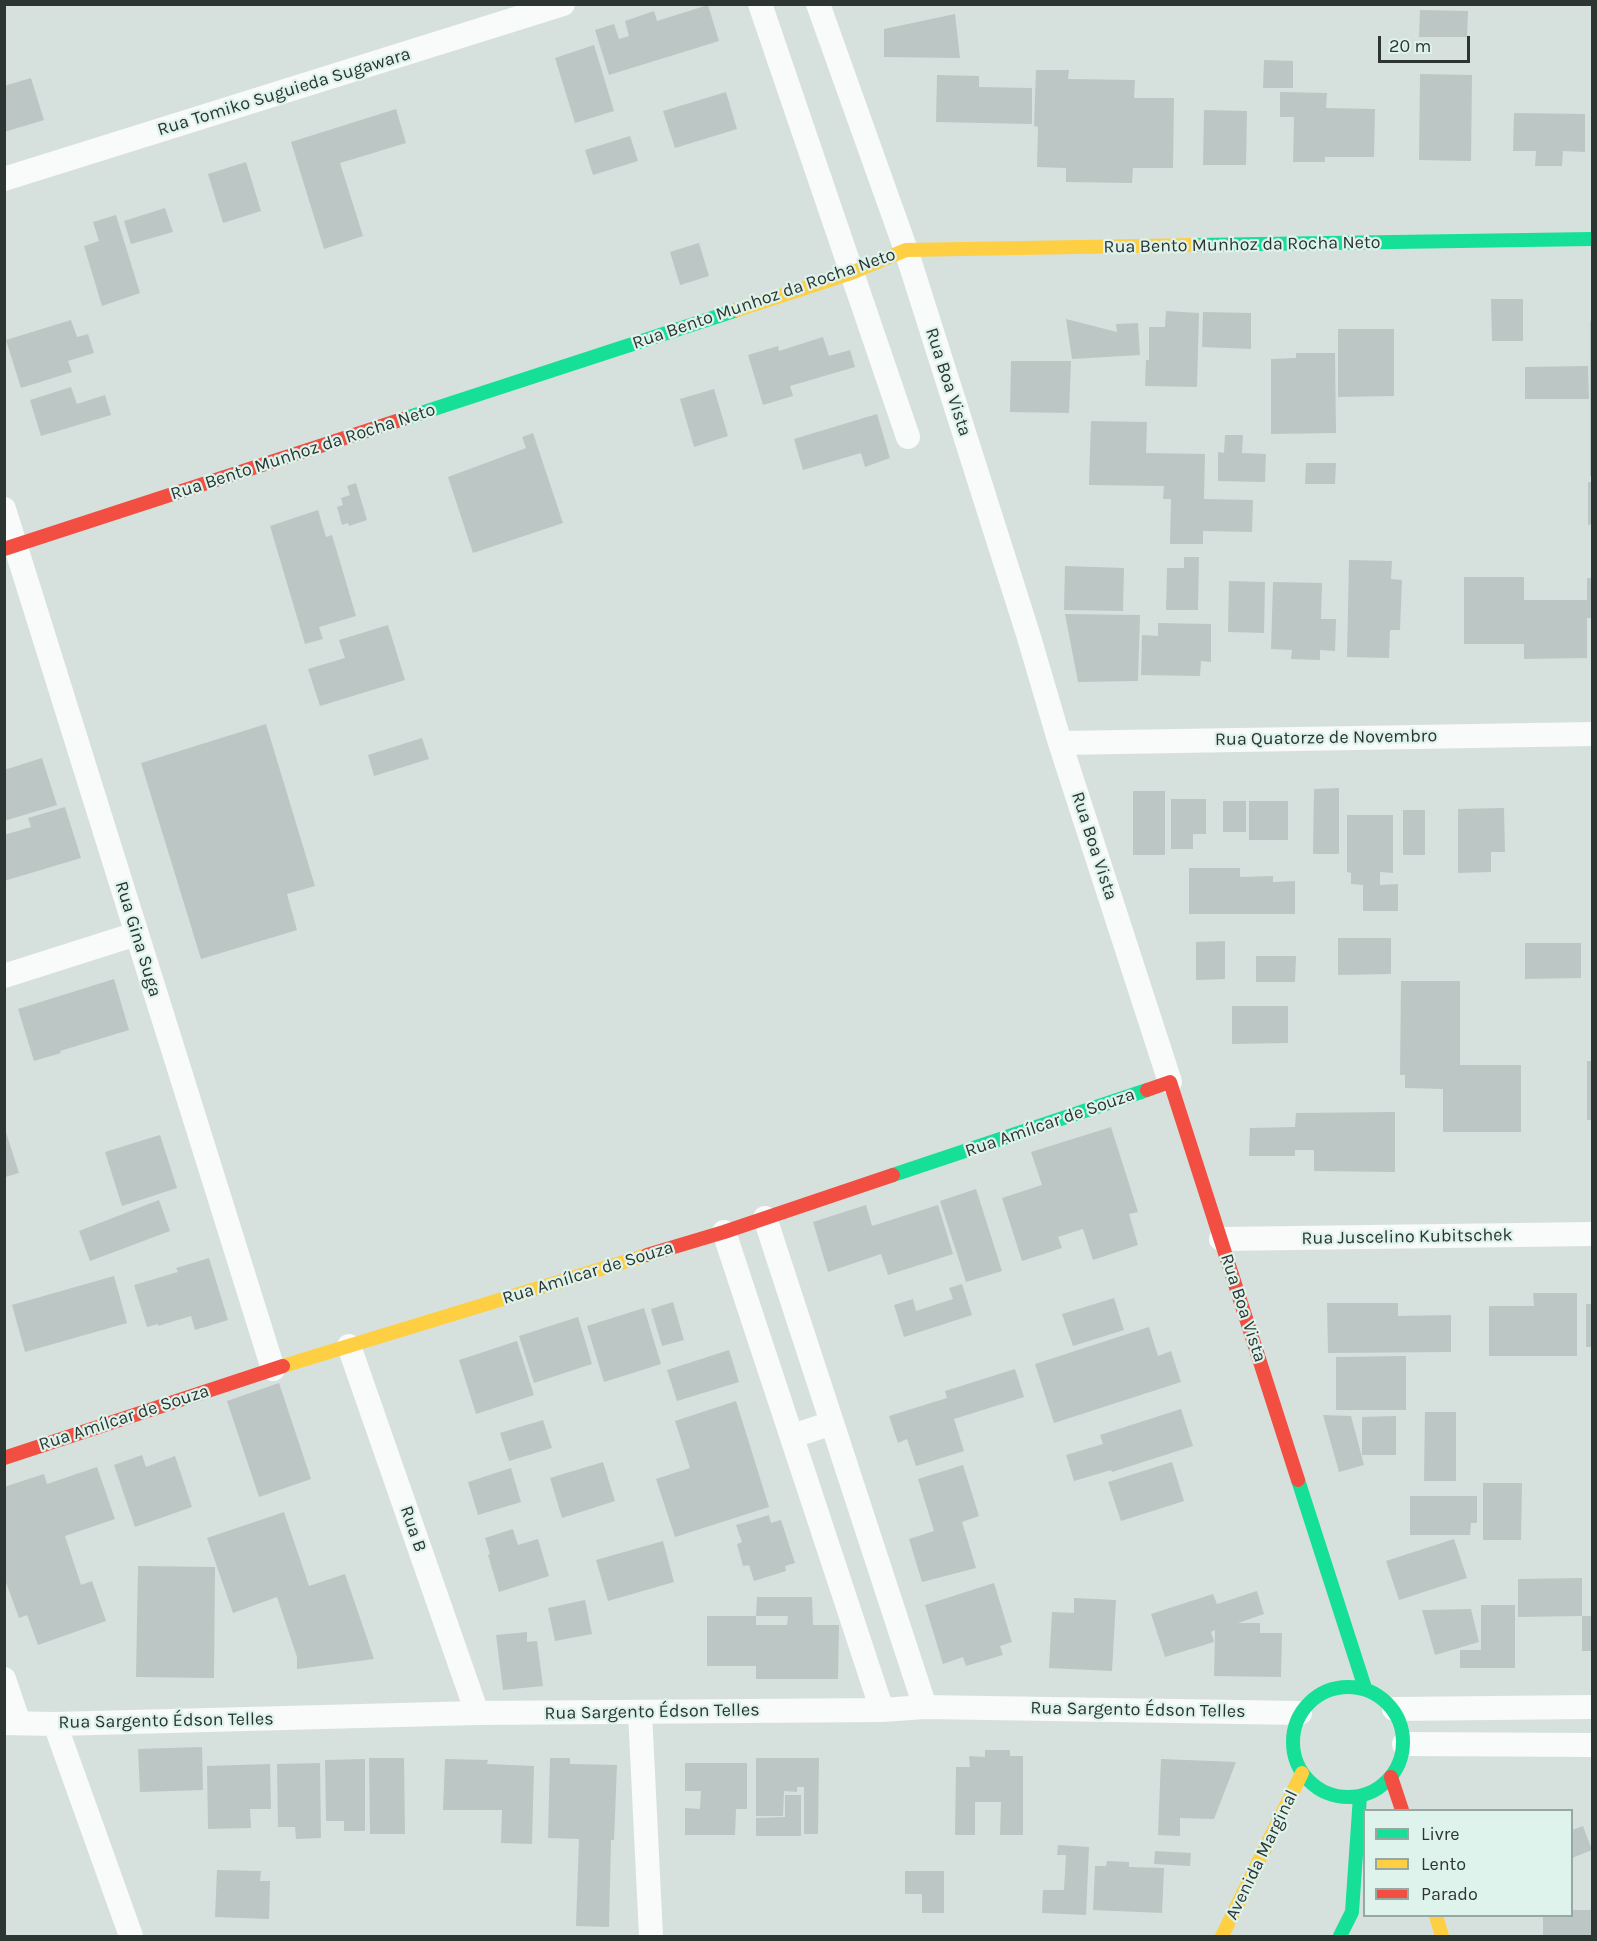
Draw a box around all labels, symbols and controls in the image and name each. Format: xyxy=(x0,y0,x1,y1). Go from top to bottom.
scale bar xyxy=(1381,24,1472,62)
text: 20 m xyxy=(1389,35,1431,57)
street label: Rua Tomiko Suguieda Sugawara xyxy=(155,43,413,141)
street label: Rua Bento Munhoz da Rocha Neto xyxy=(1103,232,1381,258)
street label: Rua Bento Munhoz da Rocha Neto xyxy=(630,244,898,354)
street label: Rua Boa Vista xyxy=(920,325,976,439)
street label: Rua Bento Munhoz da Rocha Neto xyxy=(168,399,438,505)
street label: Rua Quatorze de Novembro xyxy=(1215,725,1437,751)
street label: Rua Boa Vista xyxy=(1066,789,1122,903)
street label: Rua Gina Suga xyxy=(110,878,166,1000)
street label: Rua Amílcar de Souza xyxy=(962,1084,1138,1162)
street label: Rua Juscelino Kubitschek xyxy=(1301,1224,1513,1250)
street label: Rua Amílcar de Souza xyxy=(500,1237,676,1309)
street label: Rua Boa Vista xyxy=(1215,1251,1271,1365)
street label: Rua Amílcar de Souza xyxy=(36,1380,212,1456)
street label: Rua B xyxy=(395,1503,431,1555)
street label: Rua Sargento Édson Telles xyxy=(1030,1697,1246,1723)
street label: Rua Sargento Édson Telles xyxy=(544,1699,760,1725)
street label: Rua Sargento Édson Telles xyxy=(58,1708,274,1734)
street label: Avenida Marginal xyxy=(1221,1786,1303,1924)
legend xyxy=(1363,1809,1573,1917)
text: Livre xyxy=(1421,1823,1460,1845)
text: Lento xyxy=(1421,1853,1466,1875)
text: Parado xyxy=(1421,1883,1478,1905)

